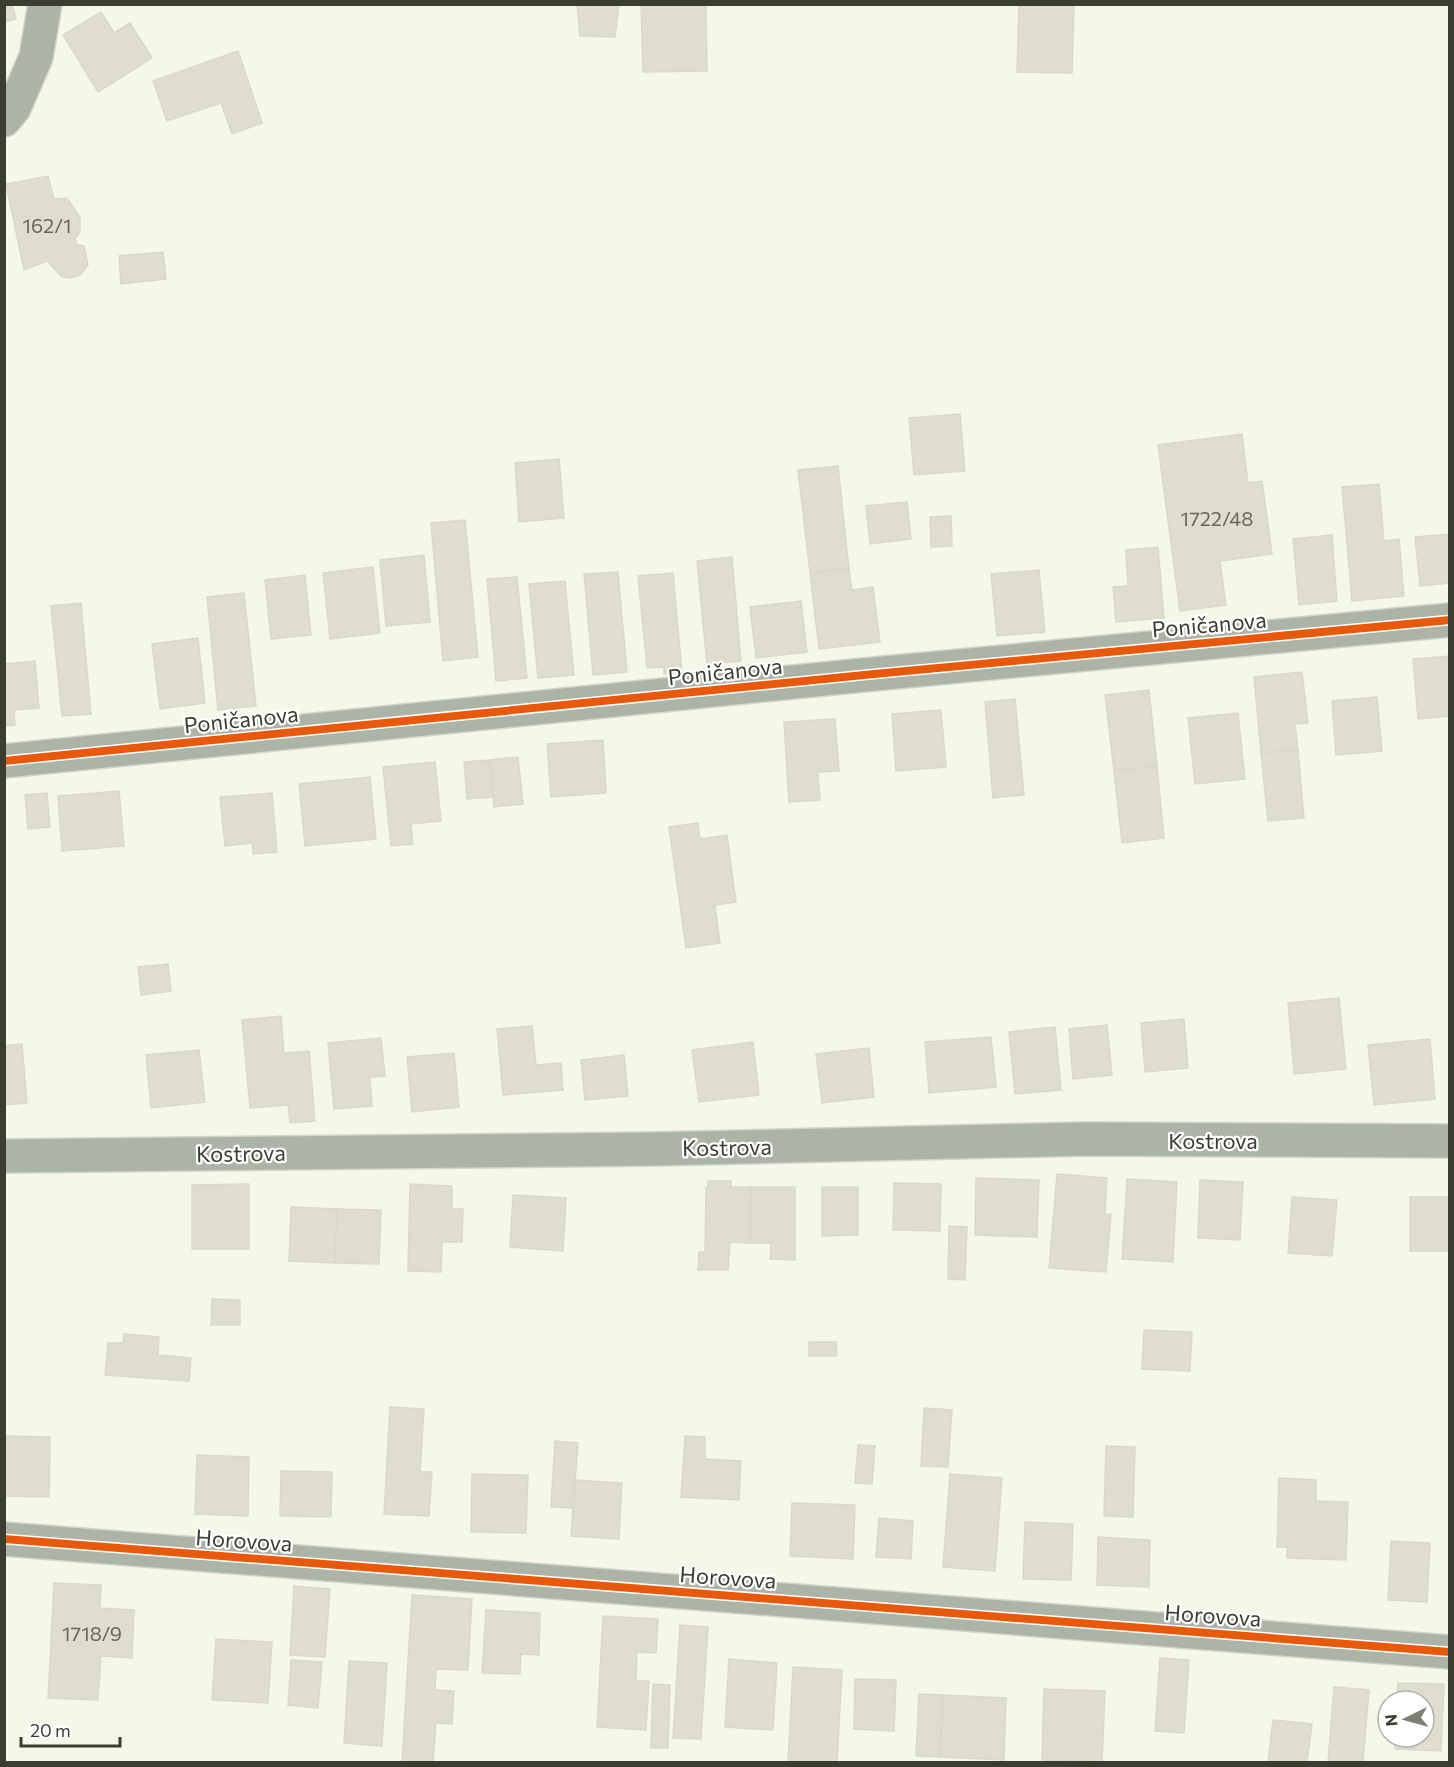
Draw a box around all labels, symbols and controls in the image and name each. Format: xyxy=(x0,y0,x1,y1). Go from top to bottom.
house number: 162/1 xyxy=(22,213,72,237)
house number: 1722/48 xyxy=(1181,506,1253,530)
street label: Poničanova xyxy=(1150,606,1268,642)
street label: Poničanova xyxy=(666,652,784,690)
street label: Poničanova xyxy=(182,700,300,738)
street label: Kostrova xyxy=(1168,1127,1258,1154)
street label: Kostrova xyxy=(682,1133,772,1161)
street label: Kostrova xyxy=(196,1139,286,1167)
street label: Horovova xyxy=(195,1523,293,1557)
street label: Horovova xyxy=(679,1560,777,1594)
street label: Horovova xyxy=(1164,1598,1262,1632)
house number: 1718/9 xyxy=(62,1621,122,1645)
north arrow xyxy=(1376,1689,1436,1749)
scale bar xyxy=(21,1710,120,1748)
text: N xyxy=(1381,1714,1401,1727)
text: 20 m xyxy=(30,1719,71,1741)

